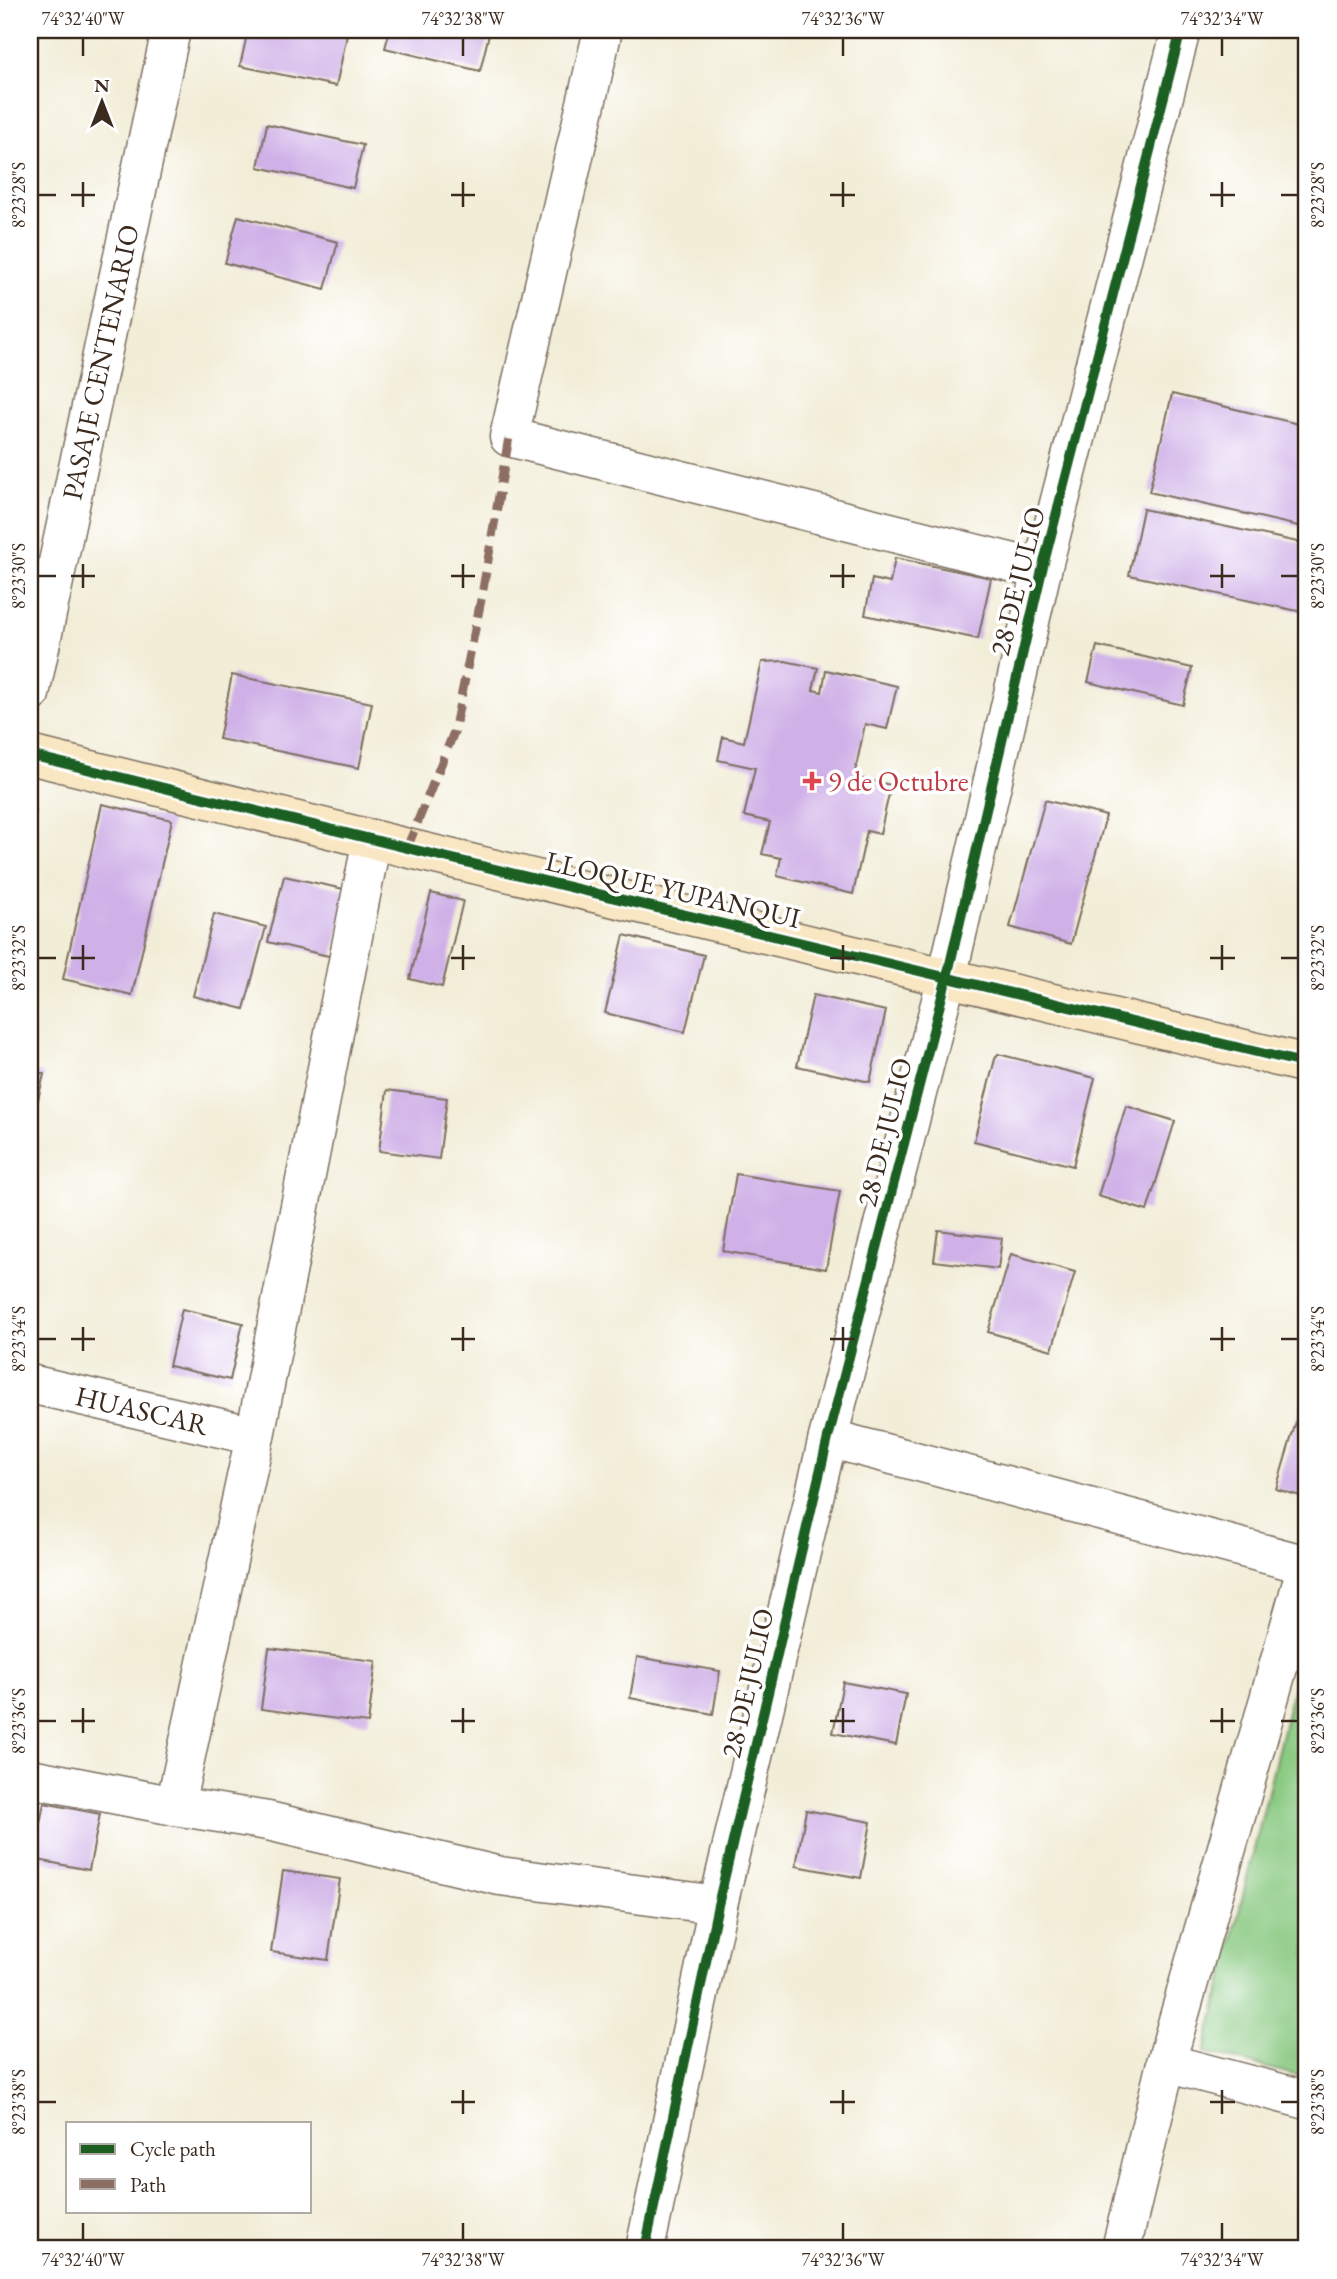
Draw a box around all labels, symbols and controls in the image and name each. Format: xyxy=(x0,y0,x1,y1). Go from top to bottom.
text: 74°32'40"W xyxy=(41,7,125,30)
text: 74°32'38"W xyxy=(421,7,505,30)
text: 74°32'36"W xyxy=(801,7,885,30)
text: 74°32'34"W xyxy=(1180,7,1264,30)
north arrow xyxy=(66,66,136,136)
text: N xyxy=(94,73,110,98)
text: 8°23'28"S xyxy=(7,162,30,228)
text: 8°23'28"S xyxy=(1306,162,1329,228)
street label: PASAJE CENTENARIO xyxy=(53,221,147,503)
street label: 28 DE JULIO xyxy=(981,503,1053,659)
text: 8°23'30"S xyxy=(7,543,30,609)
text: 8°23'30"S xyxy=(1306,543,1329,609)
place label: 9 de Octubre xyxy=(828,763,969,799)
marker: 9 de Octubre xyxy=(802,771,822,791)
street label: LLOQUE YUPANQUI xyxy=(542,842,804,936)
text: 8°23'32"S xyxy=(7,925,30,991)
text: 8°23'32"S xyxy=(1306,925,1329,991)
street label: 28 DE JULIO xyxy=(848,1054,920,1210)
text: 8°23'34"S xyxy=(7,1306,30,1372)
text: 8°23'34"S xyxy=(1306,1306,1329,1372)
street label: HUASCAR xyxy=(72,1377,213,1443)
street label: 28 DE JULIO xyxy=(712,1605,782,1761)
text: 8°23'36"S xyxy=(7,1688,30,1754)
text: 8°23'36"S xyxy=(1306,1688,1329,1754)
text: 8°23'38"S xyxy=(7,2069,30,2135)
text: 8°23'38"S xyxy=(1306,2069,1329,2135)
legend xyxy=(66,2122,312,2212)
text: Cycle path xyxy=(130,2135,216,2162)
text: Path xyxy=(130,2171,167,2198)
text: 74°32'40"W xyxy=(41,2248,125,2271)
text: 74°32'38"W xyxy=(421,2248,505,2271)
text: 74°32'36"W xyxy=(801,2248,885,2271)
text: 74°32'34"W xyxy=(1180,2248,1264,2271)

